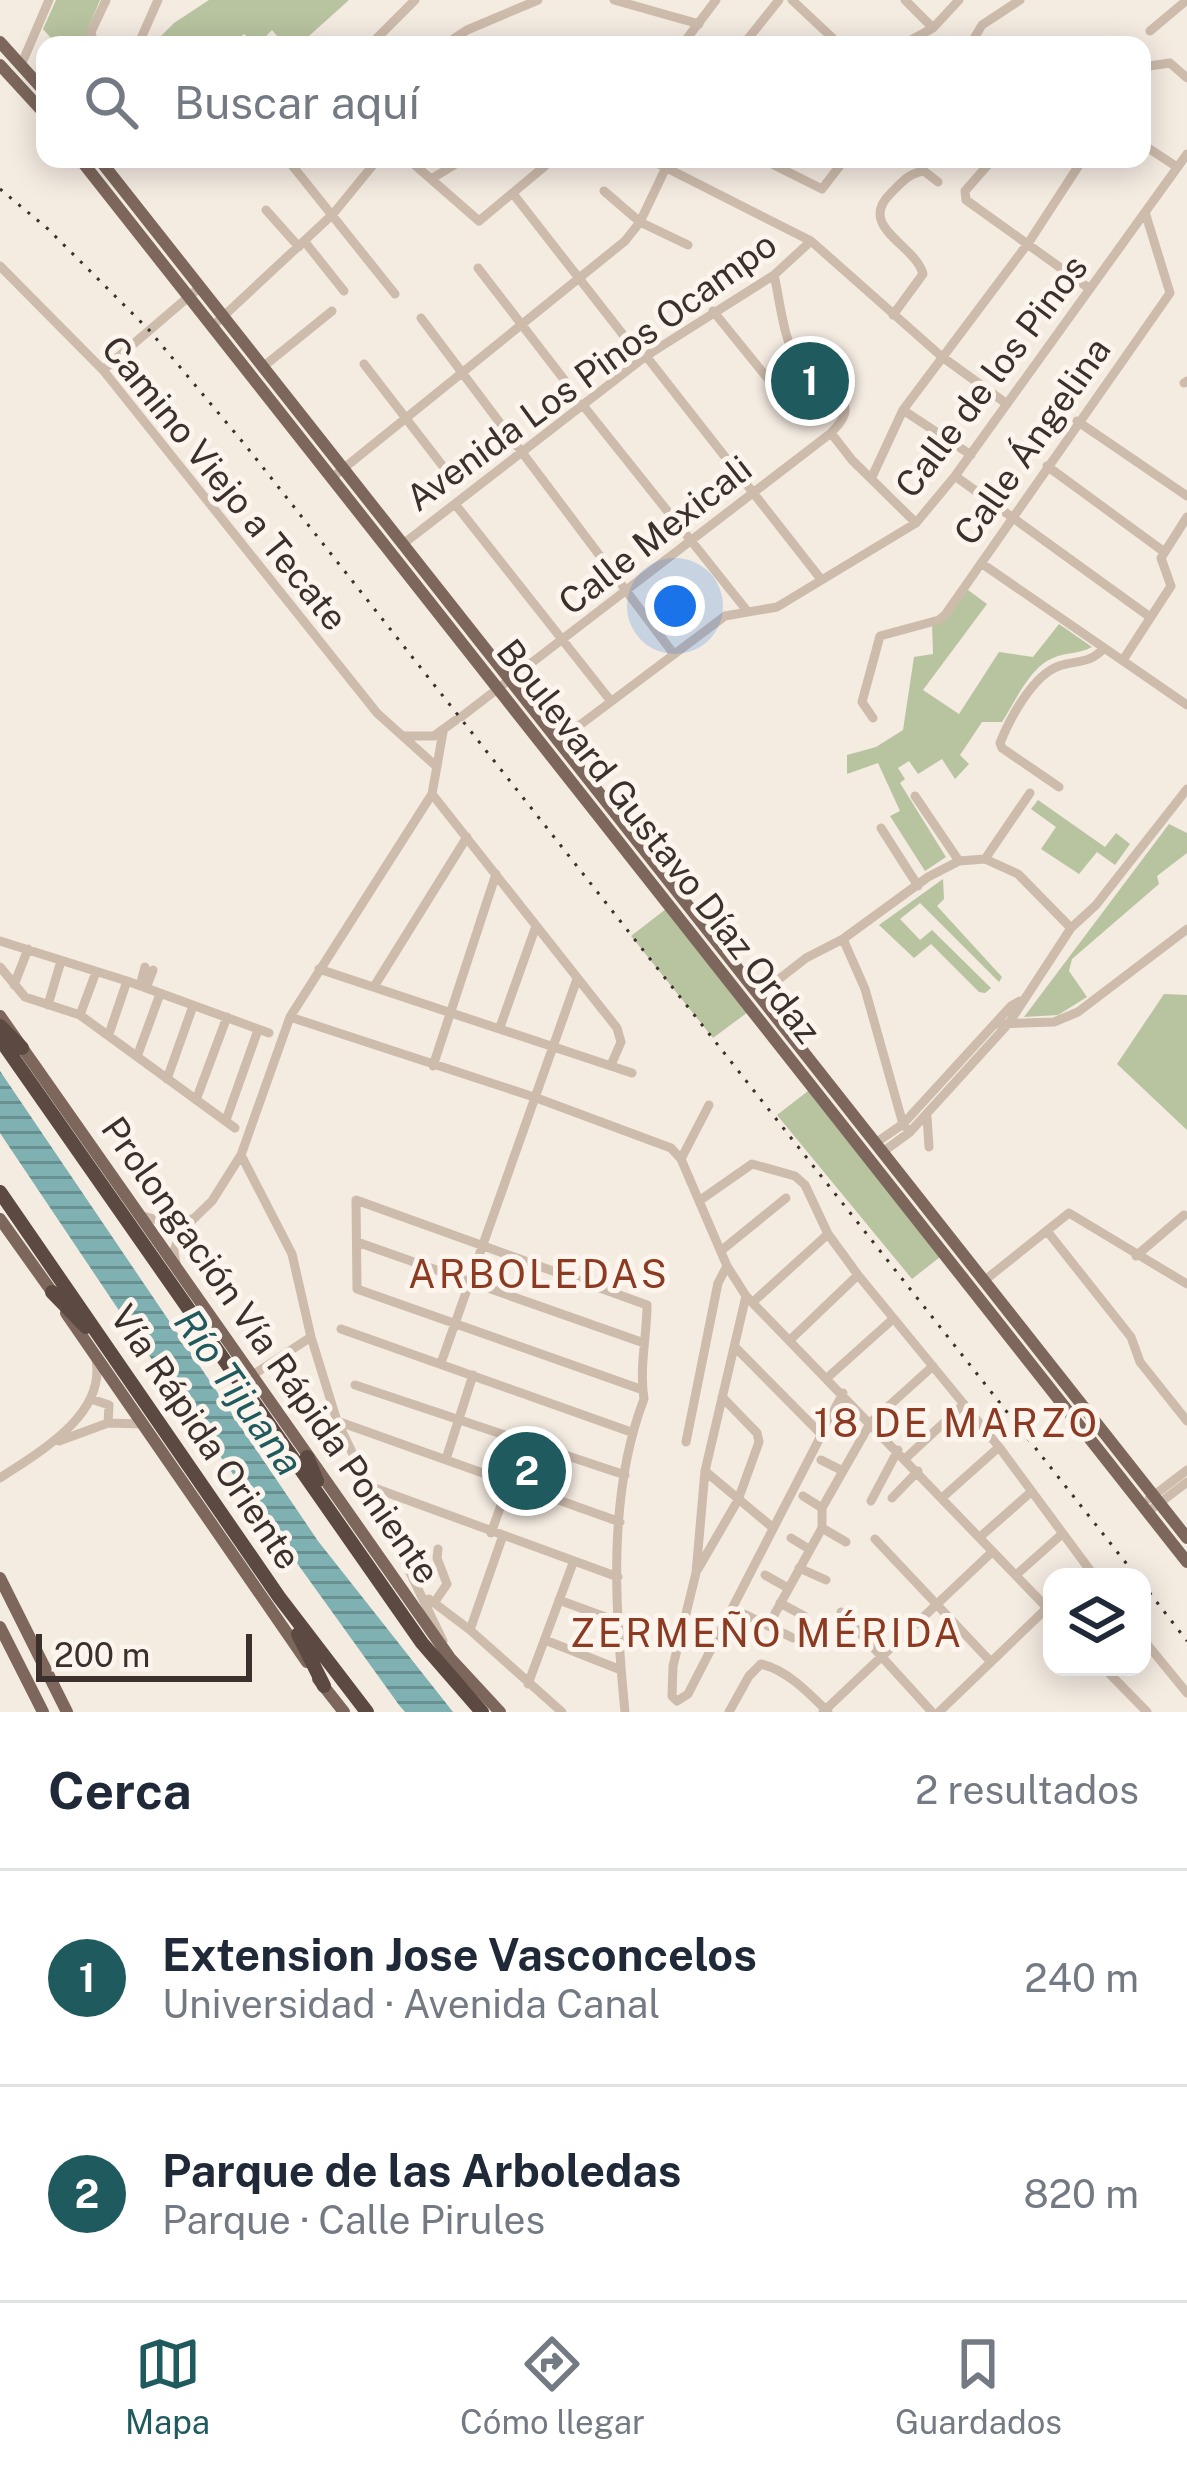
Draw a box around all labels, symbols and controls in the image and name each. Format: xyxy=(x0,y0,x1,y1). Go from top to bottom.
search box xyxy=(36,36,1151,168)
icon: search xyxy=(78,69,144,135)
text: Buscar aquí xyxy=(174,76,420,129)
street label: Avenida Los Pinos Ocampo xyxy=(398,223,784,519)
street label: Calle de los Pinos xyxy=(886,247,1096,505)
street label: Camino Viejo a Tecate xyxy=(94,328,356,638)
street label: Calle Ángelina xyxy=(945,330,1119,552)
pin: 1 xyxy=(771,336,849,426)
street label: Calle Mexicali xyxy=(550,447,760,623)
your location xyxy=(645,576,705,636)
street label: Boulevard Gustavo Díaz Ordaz xyxy=(488,631,830,1051)
street label: Prolongación Vía Rápida Poniente xyxy=(93,1109,449,1591)
district label: ARBOLEDAS xyxy=(408,1251,670,1297)
street label: Vía Rápida Oriente xyxy=(102,1297,310,1577)
water label: Río Tijuana xyxy=(165,1300,313,1484)
district label: 18 DE MARZO xyxy=(814,1400,1100,1446)
pin: 2 xyxy=(488,1426,566,1516)
map controls xyxy=(1043,1568,1151,1676)
button: layers xyxy=(1043,1568,1151,1676)
district label: ZERMEÑO MÉRIDA xyxy=(570,1610,964,1656)
scale bar xyxy=(36,1628,252,1681)
text: 200 m xyxy=(54,1636,150,1674)
text: Cerca xyxy=(48,1761,192,1820)
text: 2 resultados xyxy=(915,1767,1139,1813)
text: Extension Jose Vasconcelos xyxy=(162,1928,757,1981)
text: 1 xyxy=(79,1955,95,2001)
text: 240 m xyxy=(1024,1955,1139,2001)
text: Universidad · Avenida Canal xyxy=(162,1981,660,2027)
text: Parque de las Arboledas xyxy=(162,2144,681,2197)
text: 2 xyxy=(75,2171,99,2217)
text: 820 m xyxy=(1023,2171,1139,2217)
text: Parque · Calle Pirules xyxy=(162,2197,545,2243)
tab: Mapa xyxy=(125,2331,210,2441)
tab: Cómo llegar xyxy=(460,2331,645,2441)
tab: Guardados xyxy=(895,2331,1062,2441)

